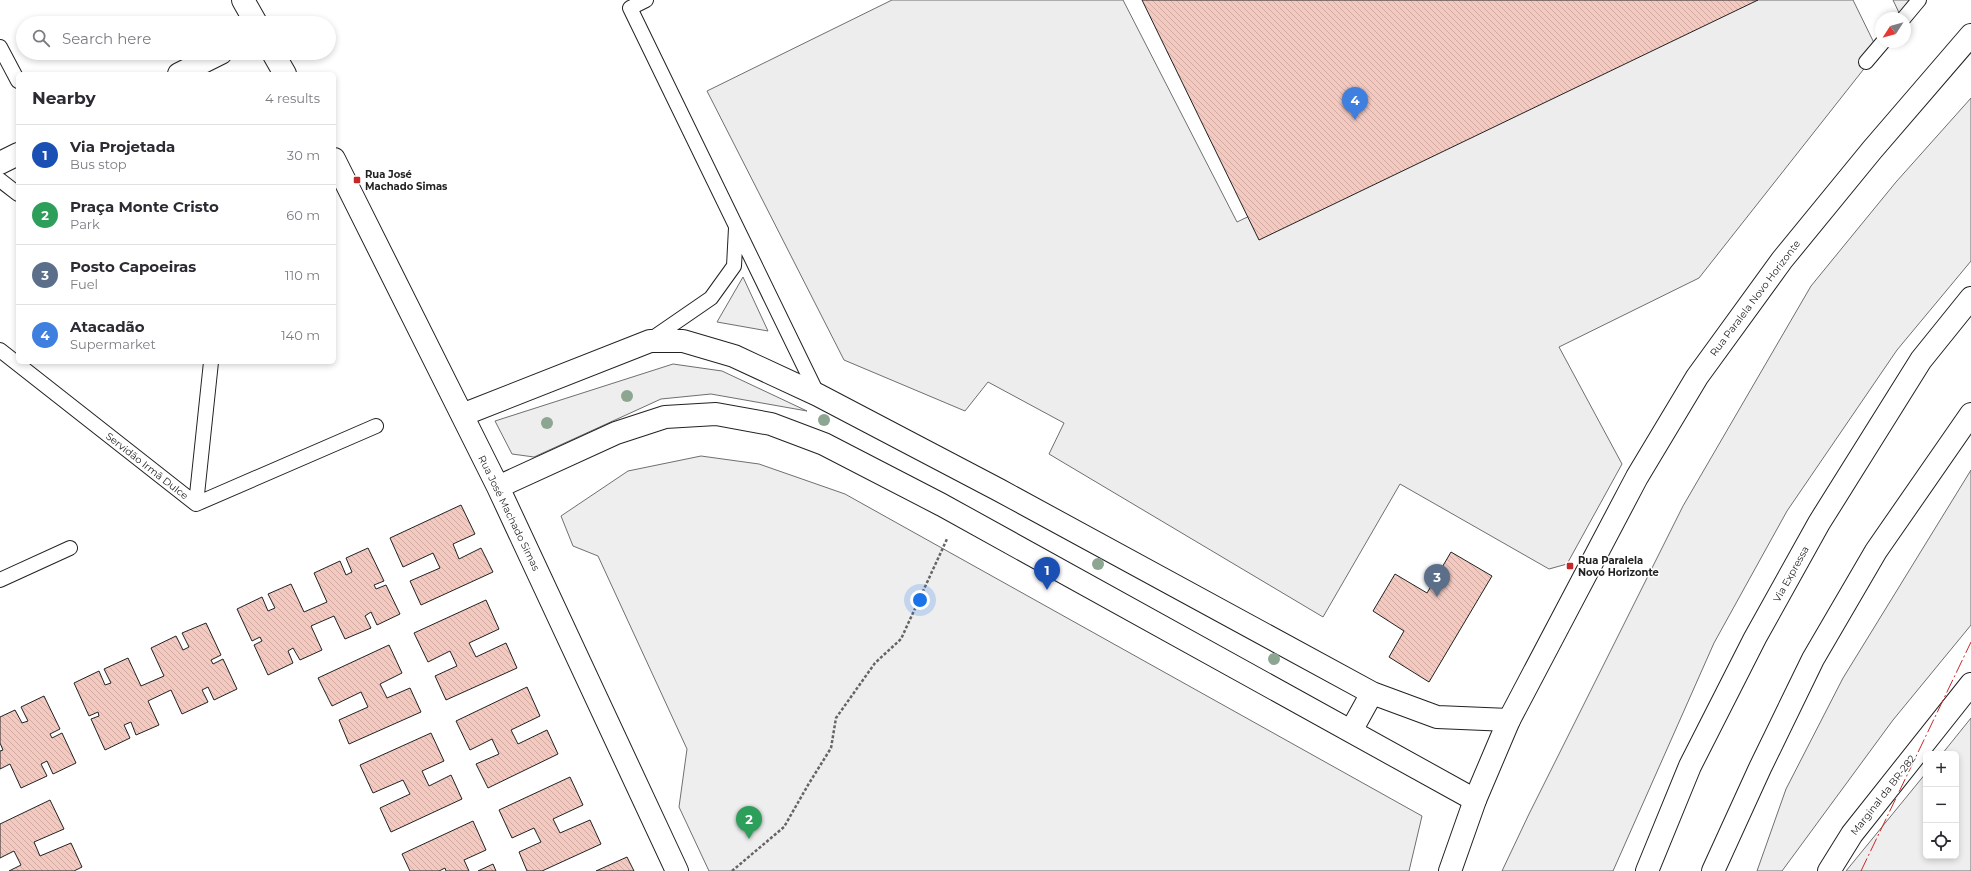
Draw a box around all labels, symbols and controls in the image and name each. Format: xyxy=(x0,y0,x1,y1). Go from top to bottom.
north arrow xyxy=(1875,12,1911,48)
search box xyxy=(16,16,336,60)
icon: search xyxy=(30,27,52,49)
text: Search here xyxy=(62,29,151,48)
pin: 4 xyxy=(1342,87,1368,120)
text: Nearby xyxy=(32,88,96,108)
text: 4 results xyxy=(265,90,320,106)
text: Via Projetada xyxy=(70,137,175,156)
text: 1 xyxy=(42,147,48,163)
text: 30 m xyxy=(287,147,320,163)
text: Bus stop xyxy=(70,156,127,172)
place label: Rua José Machado Simas xyxy=(365,168,448,193)
marker: Rua José Machado Simas xyxy=(352,175,362,185)
text: Praça Monte Cristo xyxy=(70,197,219,216)
text: 2 xyxy=(41,207,49,223)
text: 60 m xyxy=(286,207,320,223)
text: Park xyxy=(70,216,100,232)
street label: Rua Paralela Novo Horizonte xyxy=(1707,237,1803,359)
text: Posto Capoeiras xyxy=(70,257,196,276)
text: 3 xyxy=(41,267,49,283)
text: 110 m xyxy=(285,267,320,283)
text: Fuel xyxy=(70,276,98,292)
text: Atacadão xyxy=(70,317,145,336)
text: 4 xyxy=(41,327,49,343)
text: 140 m xyxy=(281,327,320,343)
text: Supermarket xyxy=(70,336,156,352)
street label: Servidão Irmã Dulce xyxy=(103,430,191,502)
street label: Rua José Machado Simas xyxy=(475,453,543,573)
street label: Via Expressa xyxy=(1770,544,1812,604)
place label: Rua Paralela Novo Horizonte xyxy=(1578,554,1659,579)
pin: 1 xyxy=(1034,557,1060,590)
marker: Rua Paralela Novo Horizonte xyxy=(1565,561,1575,571)
pin: 3 xyxy=(1424,564,1450,597)
your location xyxy=(910,590,930,610)
map controls xyxy=(1923,751,1959,859)
button: + xyxy=(1923,751,1959,787)
street label: Marginal da BR-282 xyxy=(1848,752,1919,838)
button: − xyxy=(1923,787,1959,823)
pin: 2 xyxy=(736,806,762,839)
button: locate xyxy=(1923,823,1959,859)

